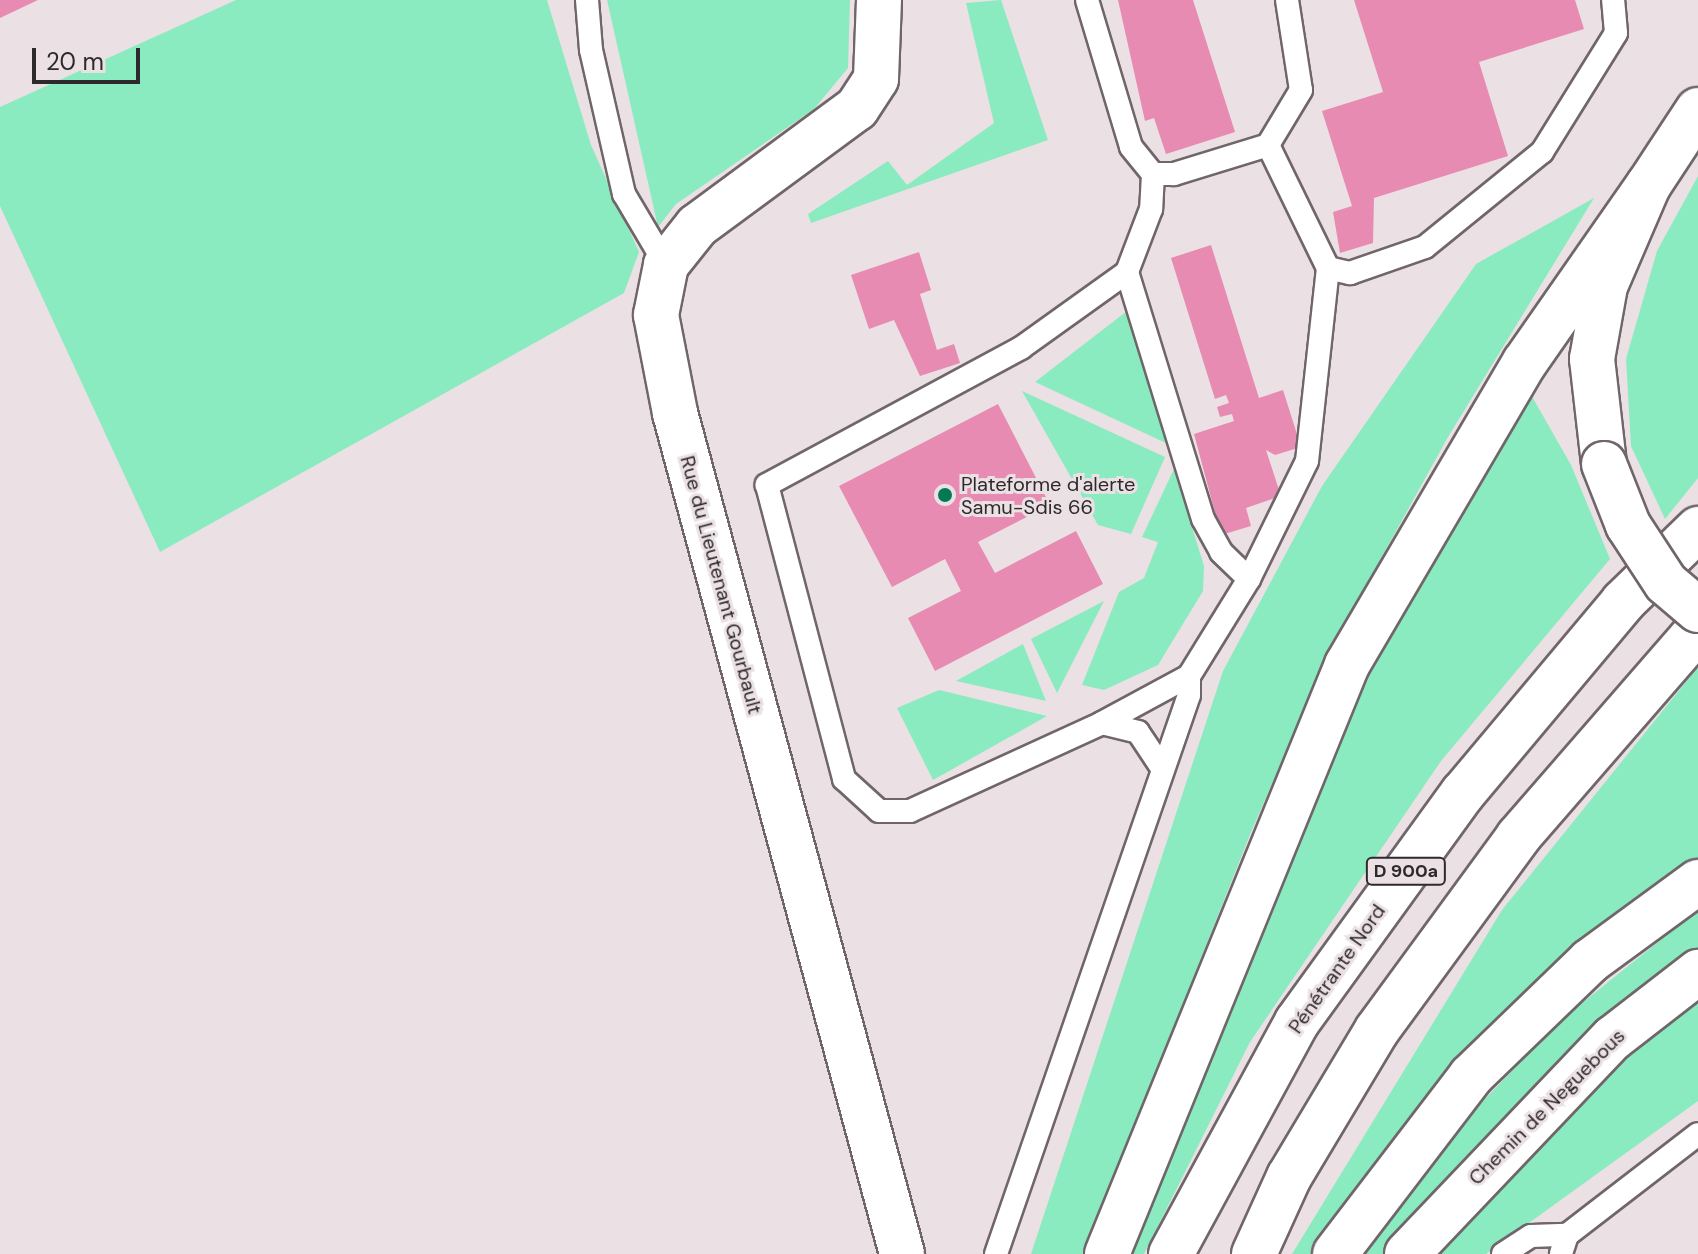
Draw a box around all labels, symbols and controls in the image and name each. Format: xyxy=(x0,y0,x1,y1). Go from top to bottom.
scale bar xyxy=(36,32,144,82)
text: 20 m xyxy=(46,46,104,77)
street label: Rue du Lieutenant Gourbault xyxy=(675,453,767,717)
place label: Plateforme d'alerte Samu-Sdis 66 xyxy=(961,472,1135,519)
marker: Plateforme d'alerte Samu-Sdis 66 xyxy=(936,486,954,504)
road number: D 900a xyxy=(1364,857,1448,885)
street label: Pénétrante Nord xyxy=(1284,900,1390,1038)
street label: Chemin de Neguebous xyxy=(1464,1024,1630,1190)

